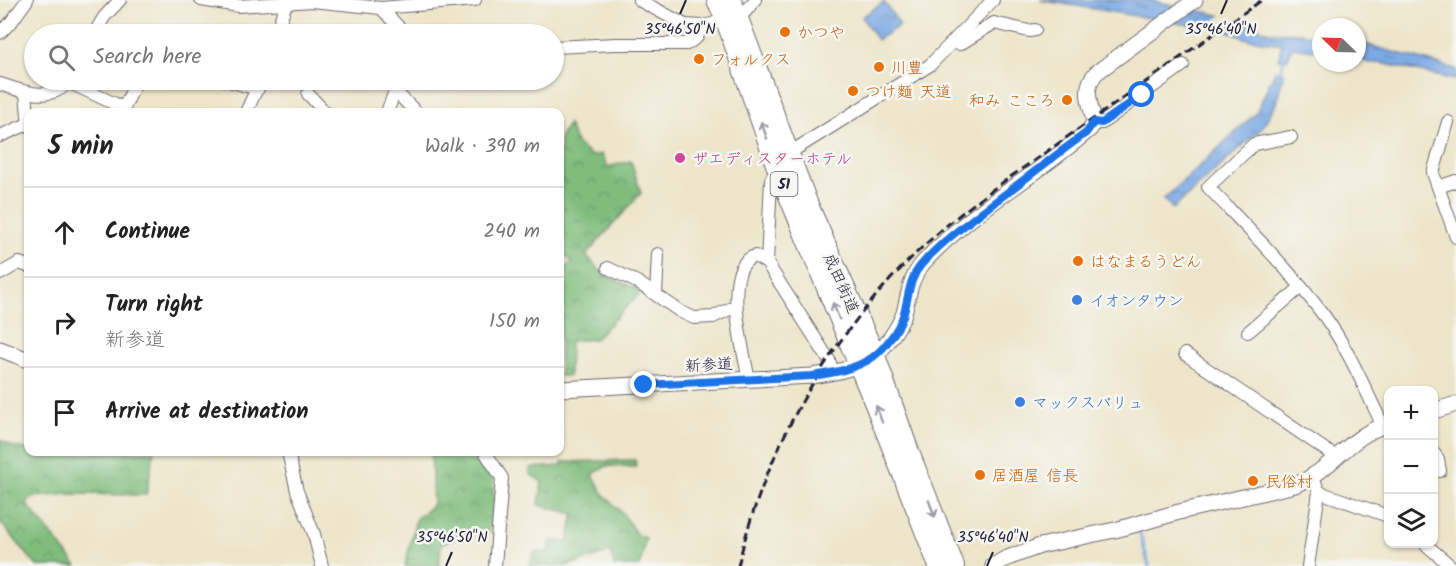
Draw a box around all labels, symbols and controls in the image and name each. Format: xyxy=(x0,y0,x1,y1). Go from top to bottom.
text: 35°46'50"N xyxy=(644,18,716,42)
text: 35°46'40"N xyxy=(1185,18,1257,42)
north arrow xyxy=(1312,18,1366,72)
place label: かつや xyxy=(797,21,845,46)
search box xyxy=(24,24,564,90)
marker: かつや xyxy=(778,25,792,39)
text: Search here xyxy=(93,40,201,75)
icon: search xyxy=(45,41,78,74)
place label: フォルクス xyxy=(711,48,791,73)
marker: フォルクス xyxy=(692,52,706,66)
place label: 川豊 xyxy=(891,56,923,81)
marker: 川豊 xyxy=(872,60,886,74)
place label: つけ麵 天道 xyxy=(865,80,951,105)
route start xyxy=(1128,81,1154,107)
marker: つけ麵 天道 xyxy=(846,84,860,98)
place label: 和み こころ xyxy=(969,89,1055,114)
marker: 和み こころ xyxy=(1060,93,1074,107)
one-way arrow xyxy=(758,121,769,140)
text: 5 min xyxy=(48,126,114,168)
text: Walk · 390 m xyxy=(425,131,540,163)
place label: ザエディスターホテル xyxy=(692,147,852,172)
marker: ザエディスターホテル xyxy=(673,151,687,165)
road number: 51 xyxy=(770,172,798,196)
text: Continue xyxy=(105,215,190,250)
icon: ahead xyxy=(48,216,81,249)
text: 240 m xyxy=(483,216,540,248)
street label: 成田街道 xyxy=(816,249,865,318)
place label: はなまるうどん xyxy=(1090,250,1202,275)
marker: はなまるうどん xyxy=(1071,254,1085,268)
text: Turn right xyxy=(105,288,203,323)
place label: イオンタウン xyxy=(1089,289,1184,314)
marker: イオンタウン xyxy=(1070,293,1084,307)
one-way arrow xyxy=(830,302,841,321)
icon: right xyxy=(48,306,81,339)
text: 150 m xyxy=(489,306,540,338)
text: 新参道 xyxy=(105,325,165,357)
street label: 新参道 xyxy=(684,352,734,379)
route end xyxy=(630,371,656,397)
map controls xyxy=(1384,386,1438,548)
button: + xyxy=(1384,386,1438,440)
place label: マックスバリュ xyxy=(1032,391,1144,416)
text: Arrive at destination xyxy=(105,395,308,430)
marker: マックスバリュ xyxy=(1013,395,1027,409)
icon: arrive xyxy=(48,396,81,429)
one-way arrow xyxy=(872,405,883,424)
button: − xyxy=(1384,440,1438,494)
place label: 居酒屋 信長 xyxy=(992,464,1078,489)
marker: 居酒屋 信長 xyxy=(973,468,987,482)
place label: 民俗村 xyxy=(1265,470,1313,495)
marker: 民俗村 xyxy=(1246,474,1260,488)
button: layers xyxy=(1384,494,1438,548)
one-way arrow xyxy=(927,499,938,518)
text: 35°46'50"N xyxy=(416,526,488,550)
text: 35°46'40"N xyxy=(957,526,1029,550)

